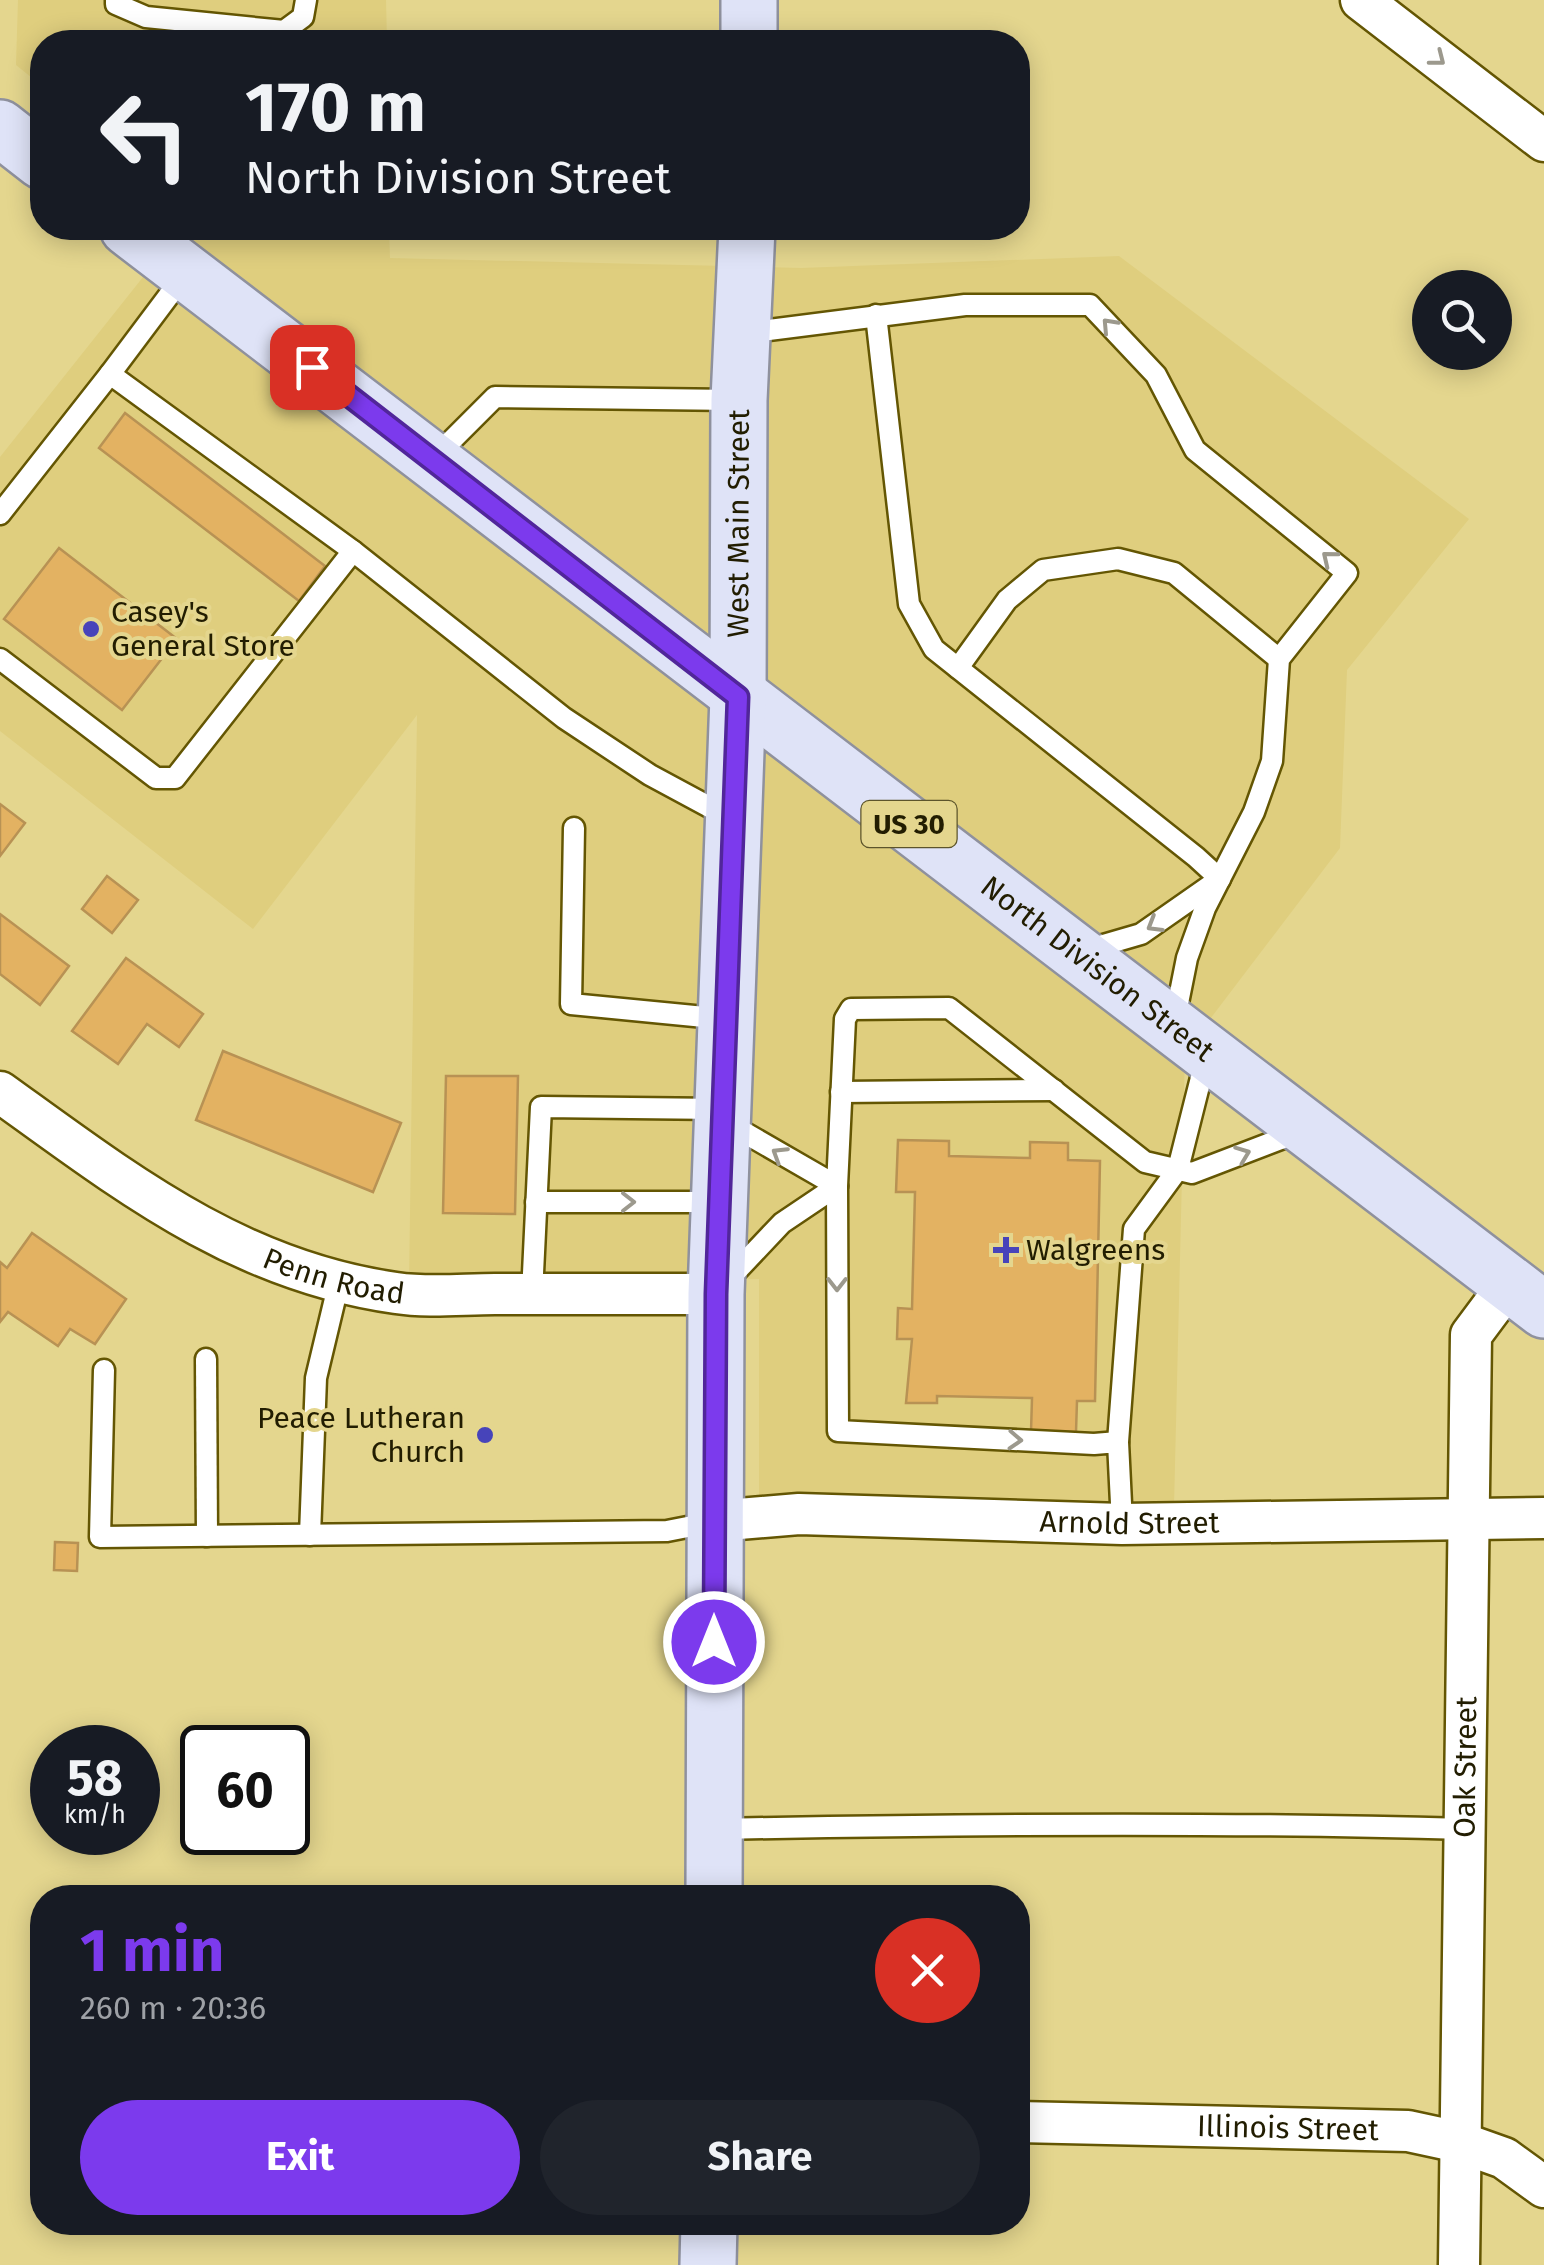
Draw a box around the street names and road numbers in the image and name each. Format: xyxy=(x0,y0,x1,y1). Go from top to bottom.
street label: West Main Street xyxy=(720,409,757,638)
road number: US 30 xyxy=(862,801,956,847)
street label: North Division Street xyxy=(974,868,1221,1069)
street label: Penn Road xyxy=(258,1240,407,1312)
street label: Arnold Street xyxy=(1039,1503,1220,1542)
street label: Oak Street xyxy=(1447,1696,1484,1838)
street label: Illinois Street xyxy=(1197,2108,1379,2148)

